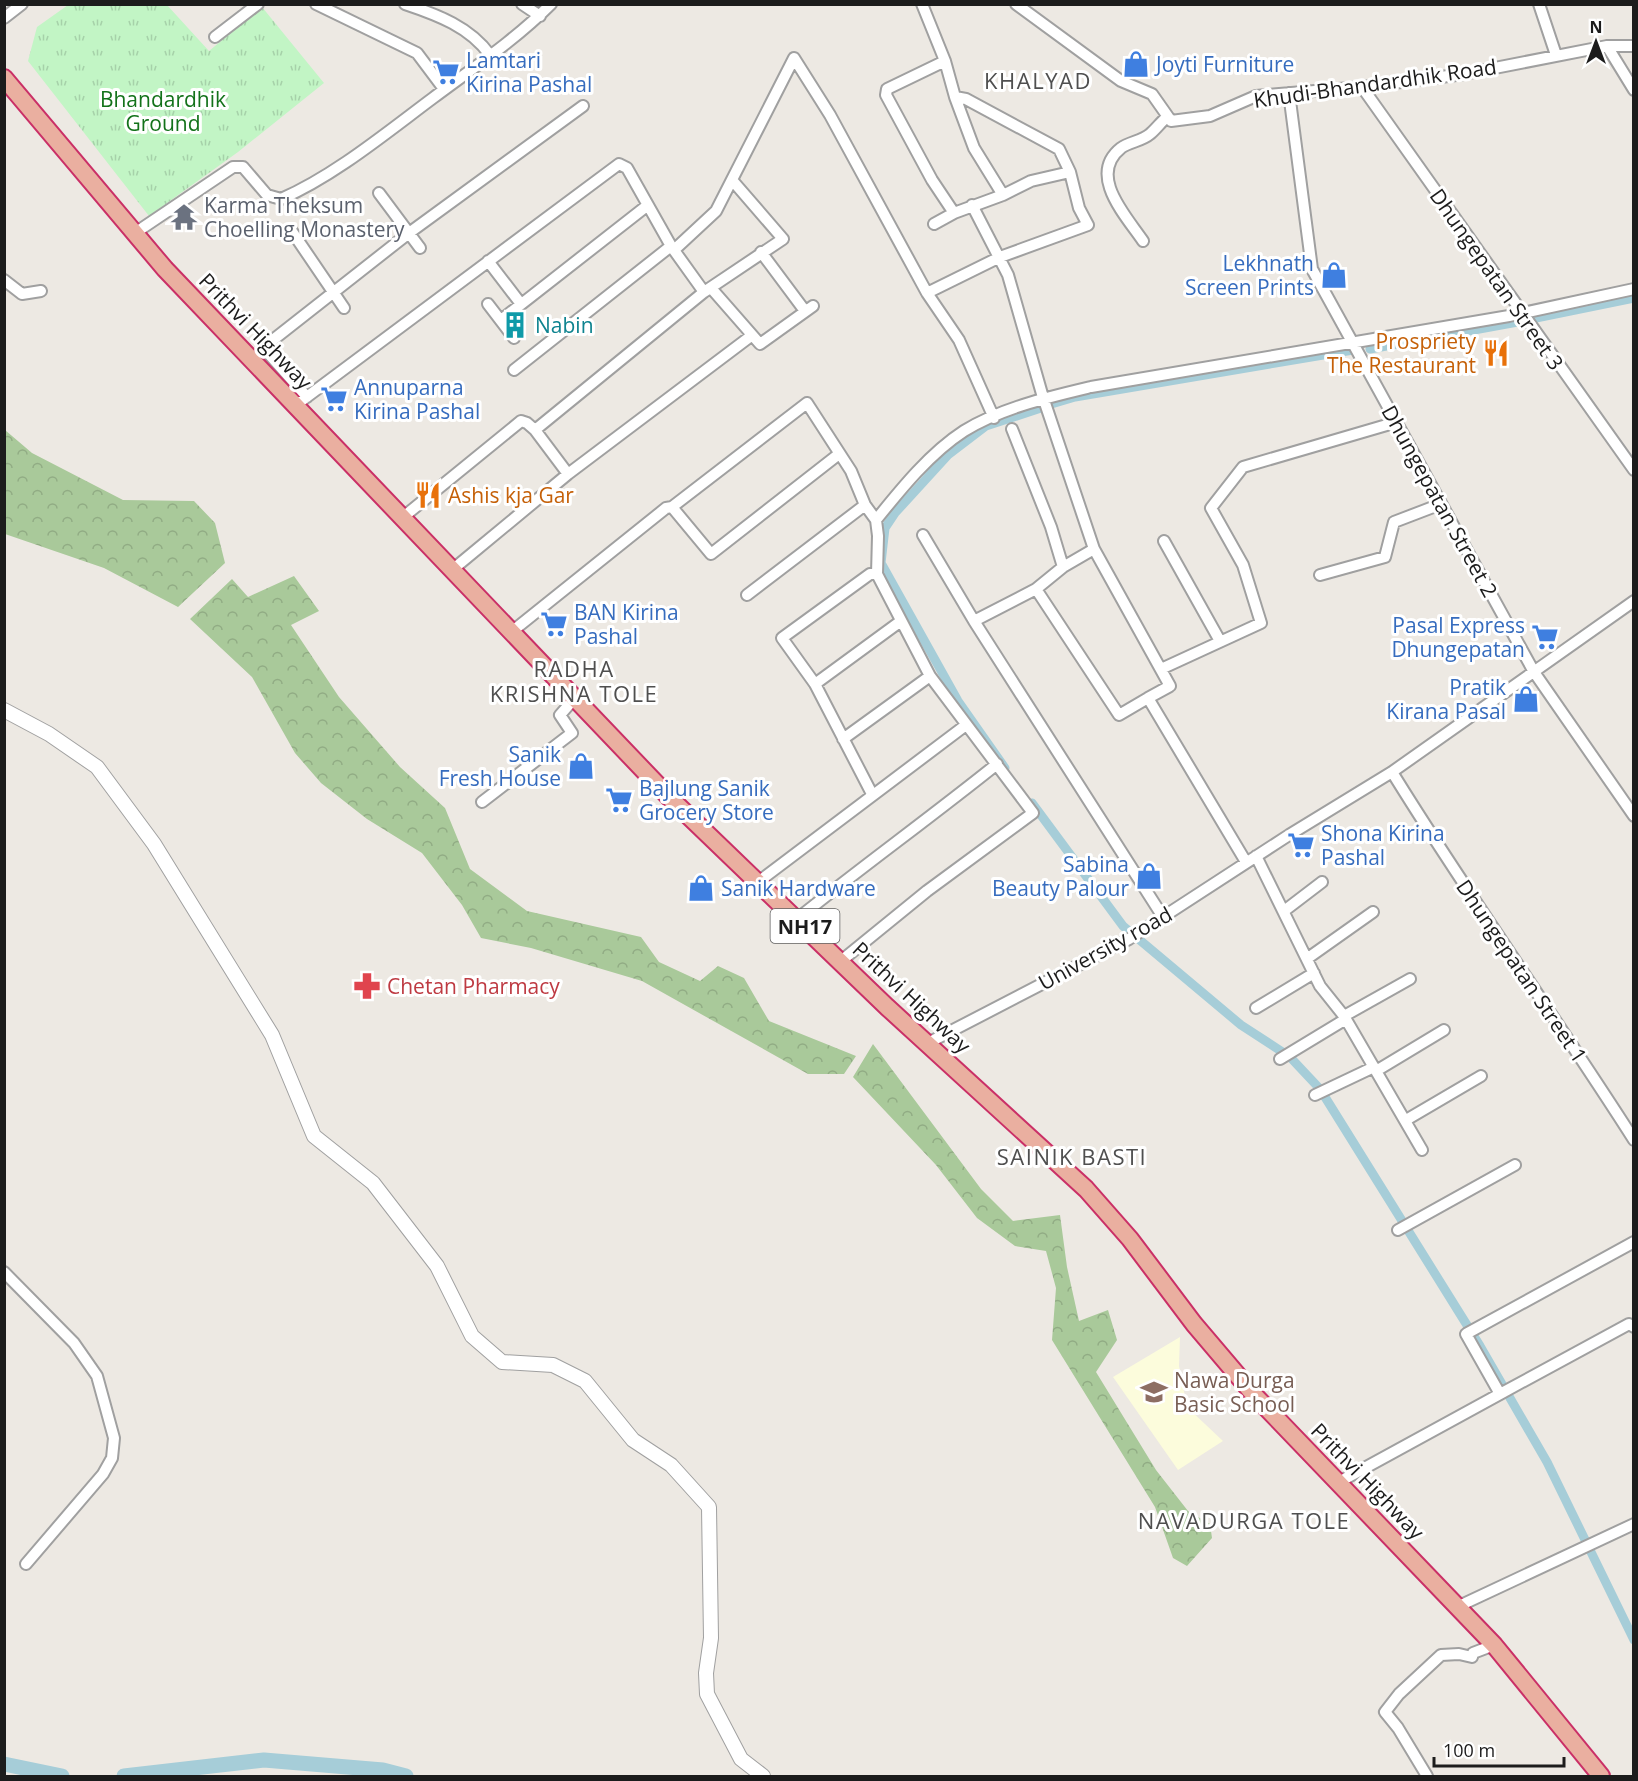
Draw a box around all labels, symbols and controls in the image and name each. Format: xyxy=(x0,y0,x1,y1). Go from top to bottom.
north arrow xyxy=(1566,12,1626,72)
text: N xyxy=(1589,16,1603,38)
place label: Lamtari Kirina Pashal xyxy=(466,46,592,98)
shop icon: Joyti Furniture xyxy=(1121,49,1151,79)
place label: Joyti Furniture xyxy=(1154,50,1294,78)
street label: Khudi-Bhandardhik Road xyxy=(1252,52,1498,114)
supermarket icon: Lamtari Kirina Pashal xyxy=(431,57,461,87)
district label: KHALYAD xyxy=(984,65,1092,95)
park label: Bhandardhik Ground xyxy=(100,85,226,137)
street label: Dhungepatan Street 3 xyxy=(1424,183,1570,375)
place label: Karma Theksum Choelling Monastery xyxy=(204,191,405,243)
temple icon: Karma Theksum Choelling Monastery xyxy=(169,202,199,232)
place label: Lekhnath Screen Prints xyxy=(1185,249,1314,301)
shop icon: Lekhnath Screen Prints xyxy=(1319,260,1349,290)
street label: Prithvi Highway xyxy=(193,267,319,396)
building icon: Nabin xyxy=(500,310,530,340)
place label: Nabin xyxy=(535,311,594,339)
place label: Prospriety The Restaurant xyxy=(1327,327,1476,379)
restaurant icon: Prospriety The Restaurant xyxy=(1481,338,1511,368)
place label: Annuparna Kirina Pashal xyxy=(354,373,480,425)
supermarket icon: Annuparna Kirina Pashal xyxy=(319,384,349,414)
street label: Dhungepatan Street 2 xyxy=(1376,400,1504,602)
restaurant icon: Ashis kja Gar xyxy=(413,480,443,510)
place label: Ashis kja Gar xyxy=(448,481,574,509)
place label: BAN Kirina Pashal xyxy=(574,598,679,650)
supermarket icon: BAN Kirina Pashal xyxy=(539,609,569,639)
place label: Pasal Express Dhungepatan xyxy=(1391,611,1525,663)
supermarket icon: Pasal Express Dhungepatan xyxy=(1530,622,1560,652)
district label: RADHA KRISHNA TOLE xyxy=(490,653,658,708)
place label: Pratik Kirana Pasal xyxy=(1386,673,1506,725)
shop icon: Pratik Kirana Pasal xyxy=(1511,684,1541,714)
place label: Sanik Fresh House xyxy=(439,740,561,792)
shop icon: Sanik Fresh House xyxy=(566,751,596,781)
place label: Bajlung Sanik Grocery Store xyxy=(639,774,774,826)
supermarket icon: Bajlung Sanik Grocery Store xyxy=(604,785,634,815)
place label: Shona Kirina Pashal xyxy=(1321,819,1445,871)
supermarket icon: Shona Kirina Pashal xyxy=(1286,830,1316,860)
place label: Sabina Beauty Palour xyxy=(992,850,1129,902)
shop icon: Sabina Beauty Palour xyxy=(1134,861,1164,891)
shop icon: Sanik Hardware xyxy=(686,873,716,903)
place label: Sanik Hardware xyxy=(721,874,876,902)
street label: Dhungepatan Street 1 xyxy=(1450,874,1594,1068)
street label: University road xyxy=(1033,900,1177,996)
road number: NH17 xyxy=(770,909,840,943)
street label: Prithvi Highway xyxy=(847,935,977,1059)
pharmacy icon: Chetan Pharmacy xyxy=(352,971,382,1001)
place label: Chetan Pharmacy xyxy=(387,972,560,1000)
district label: SAINIK BASTI xyxy=(997,1141,1147,1171)
place label: Nawa Durga Basic School xyxy=(1174,1366,1295,1418)
school or university icon: Nawa Durga Basic School xyxy=(1139,1377,1169,1407)
street label: Prithvi Highway xyxy=(1305,1417,1431,1546)
district label: NAVADURGA TOLE xyxy=(1138,1505,1350,1535)
scale bar xyxy=(1434,1730,1564,1768)
text: 100 m xyxy=(1443,1738,1495,1762)

